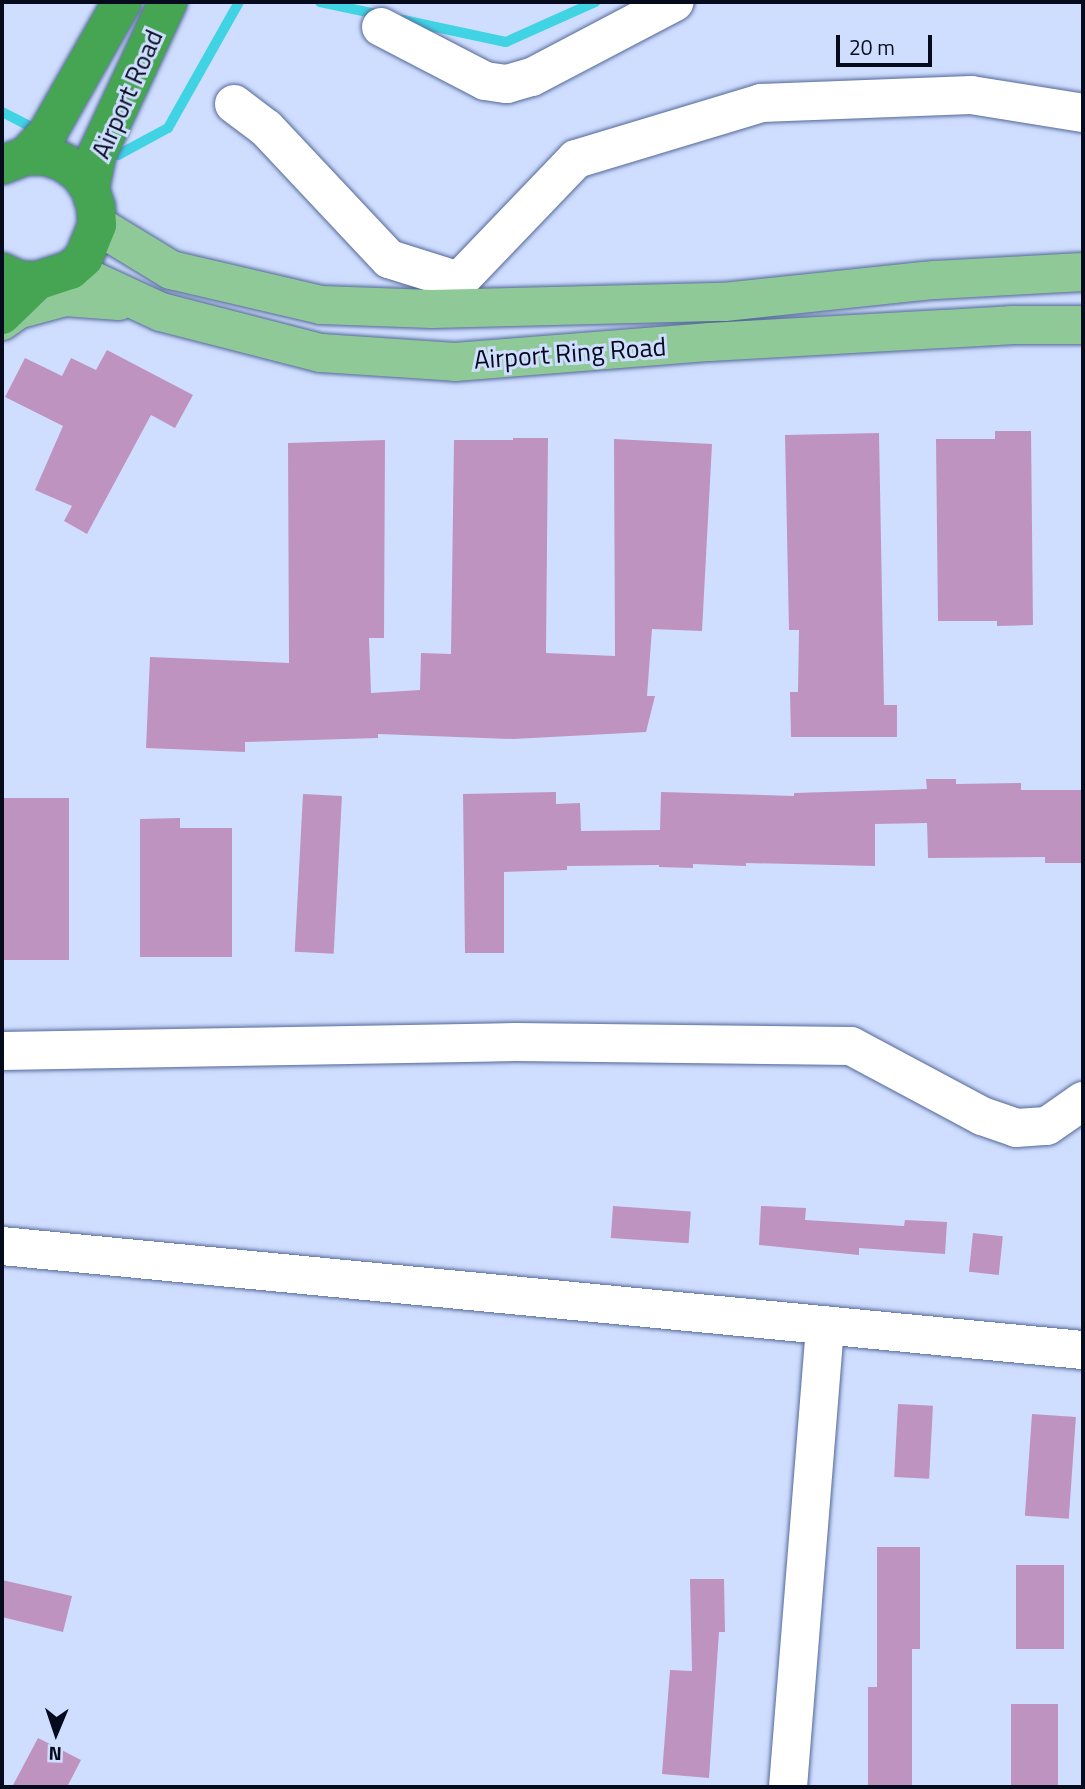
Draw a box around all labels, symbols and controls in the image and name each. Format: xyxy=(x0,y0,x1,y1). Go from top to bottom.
scale bar xyxy=(840,21,936,65)
street label: Airport Road xyxy=(85,25,169,163)
text: 20 m xyxy=(849,31,895,63)
street label: Airport Ring Road xyxy=(473,331,667,375)
north arrow xyxy=(21,1698,91,1768)
text: N xyxy=(48,1740,62,1769)

